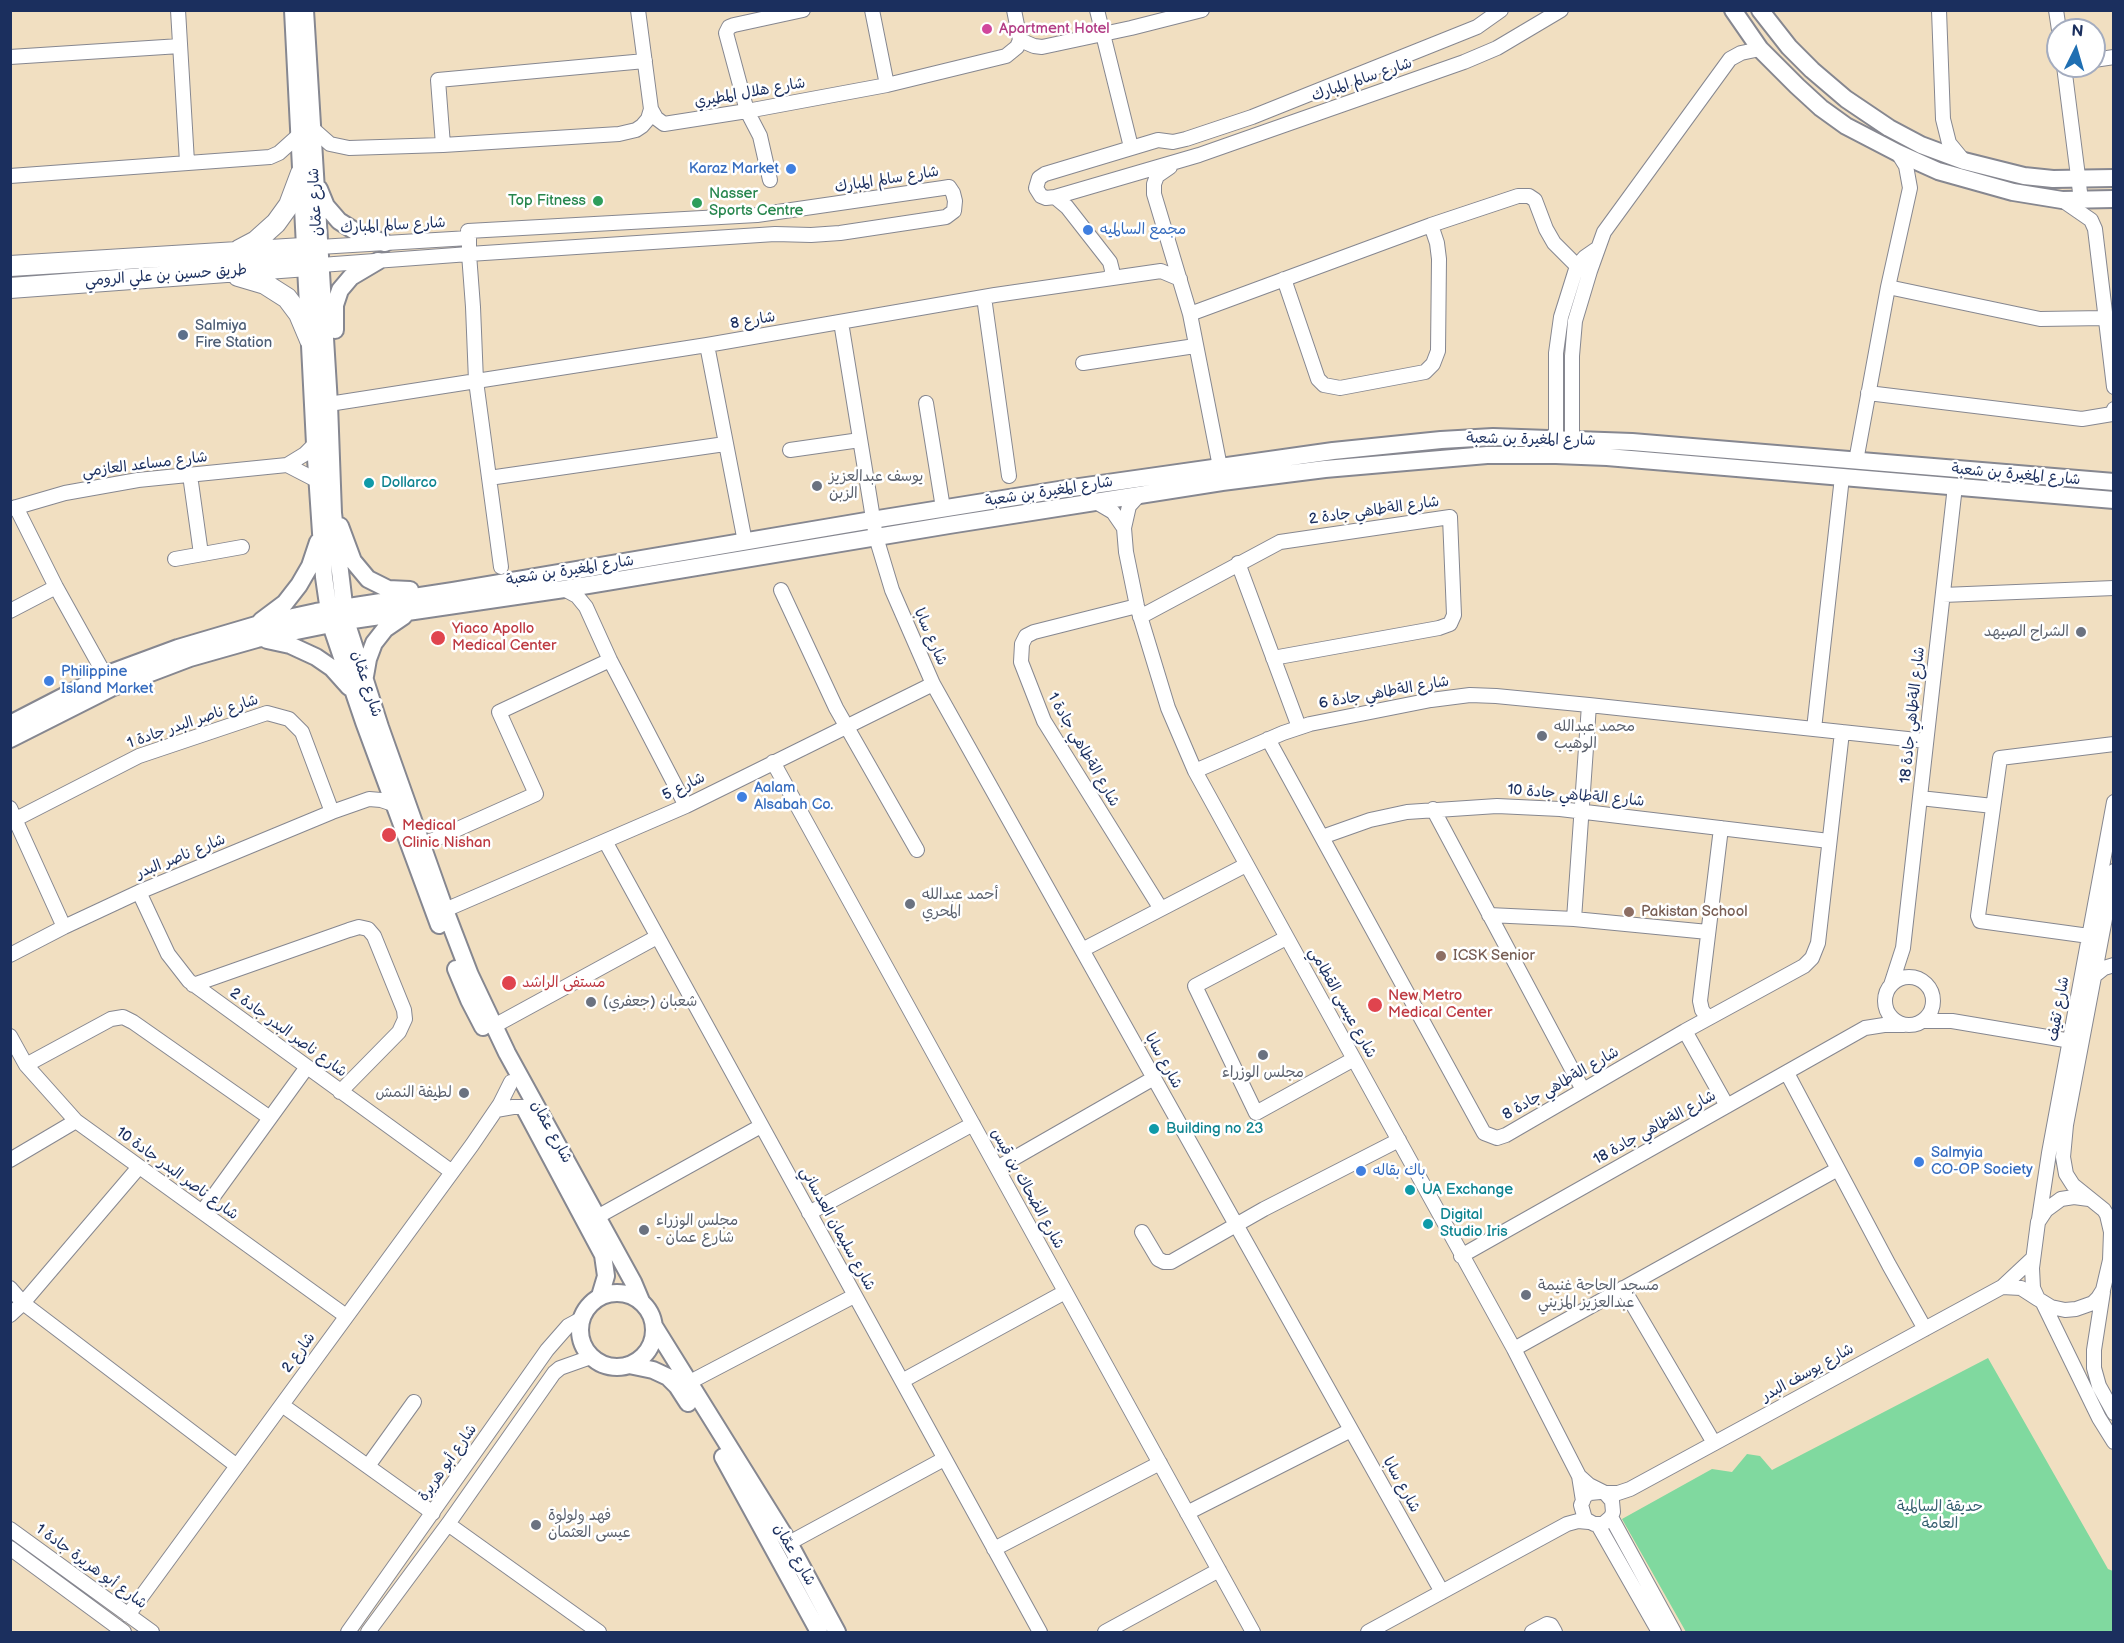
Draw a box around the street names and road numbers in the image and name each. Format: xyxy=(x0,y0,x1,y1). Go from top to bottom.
street label: شارع سالم المبارك xyxy=(1309,54,1415,106)
street label: شارع هلال المطيري xyxy=(693,74,807,112)
street label: شارع سالم المبارك xyxy=(834,163,940,197)
street label: شارع عمّان xyxy=(305,167,327,237)
street label: شارع سالم المبارك xyxy=(340,214,446,238)
street label: طريق حسين بن علي الرومي xyxy=(84,261,248,291)
street label: شارع 8 xyxy=(729,308,777,334)
street label: شارع المغيرة بن شعبة xyxy=(1466,430,1596,450)
street label: شارع مساعد العازمي xyxy=(81,448,209,482)
street label: شارع المغيرة بن شعبة xyxy=(1951,460,2081,490)
street label: شارع المغيرة بن شعبة xyxy=(984,473,1114,511)
street label: شارع الةطاهي جادة 2 xyxy=(1308,493,1440,529)
street label: شارع المغيرة بن شعبة xyxy=(505,552,635,590)
street label: شارع سابا xyxy=(909,606,951,668)
street label: شارع الةطاهي جادة 18 xyxy=(1897,646,1929,784)
street label: شارع عمّان xyxy=(347,649,385,719)
street label: شارع الةطاهي جادة 6 xyxy=(1318,673,1450,713)
street label: شارع الةطاهي جادة 1 xyxy=(1043,690,1123,810)
street label: شارع ناصر البدر جادة 1 xyxy=(125,691,261,753)
street label: شارع 5 xyxy=(660,769,708,805)
street label: شارع الةطاهي جادة 10 xyxy=(1507,781,1645,811)
street label: شارع ناصر البدر xyxy=(134,831,228,883)
street label: شارع عيسى القطامي xyxy=(1304,945,1380,1061)
street label: شارع ثقيف xyxy=(2044,975,2074,1043)
street label: شارع ناصر البدر جادة 2 xyxy=(226,984,350,1082)
street label: شارع سابا xyxy=(1140,1030,1186,1092)
street label: شارع الةطاهي جادة 8 xyxy=(1500,1043,1622,1125)
street label: شارع الةطاهي جادة 18 xyxy=(1591,1087,1719,1169)
street label: شارع عمّان xyxy=(527,1098,575,1166)
street label: شارع ناصر البدر جادة 10 xyxy=(112,1124,242,1224)
street label: شارع الضحاك بن قيس xyxy=(986,1126,1068,1252)
street label: شارع سليمان العدساني xyxy=(796,1164,878,1294)
street label: شارع 2 xyxy=(278,1329,320,1377)
street label: شارع يوسف البدر xyxy=(1759,1340,1857,1406)
street label: شارع أبو هريرة xyxy=(415,1421,481,1505)
street label: شارع سابا xyxy=(1378,1454,1424,1516)
street label: شارع أبو هريرة جادة 1 xyxy=(32,1521,150,1613)
street label: شارع عمّان xyxy=(769,1521,819,1589)

